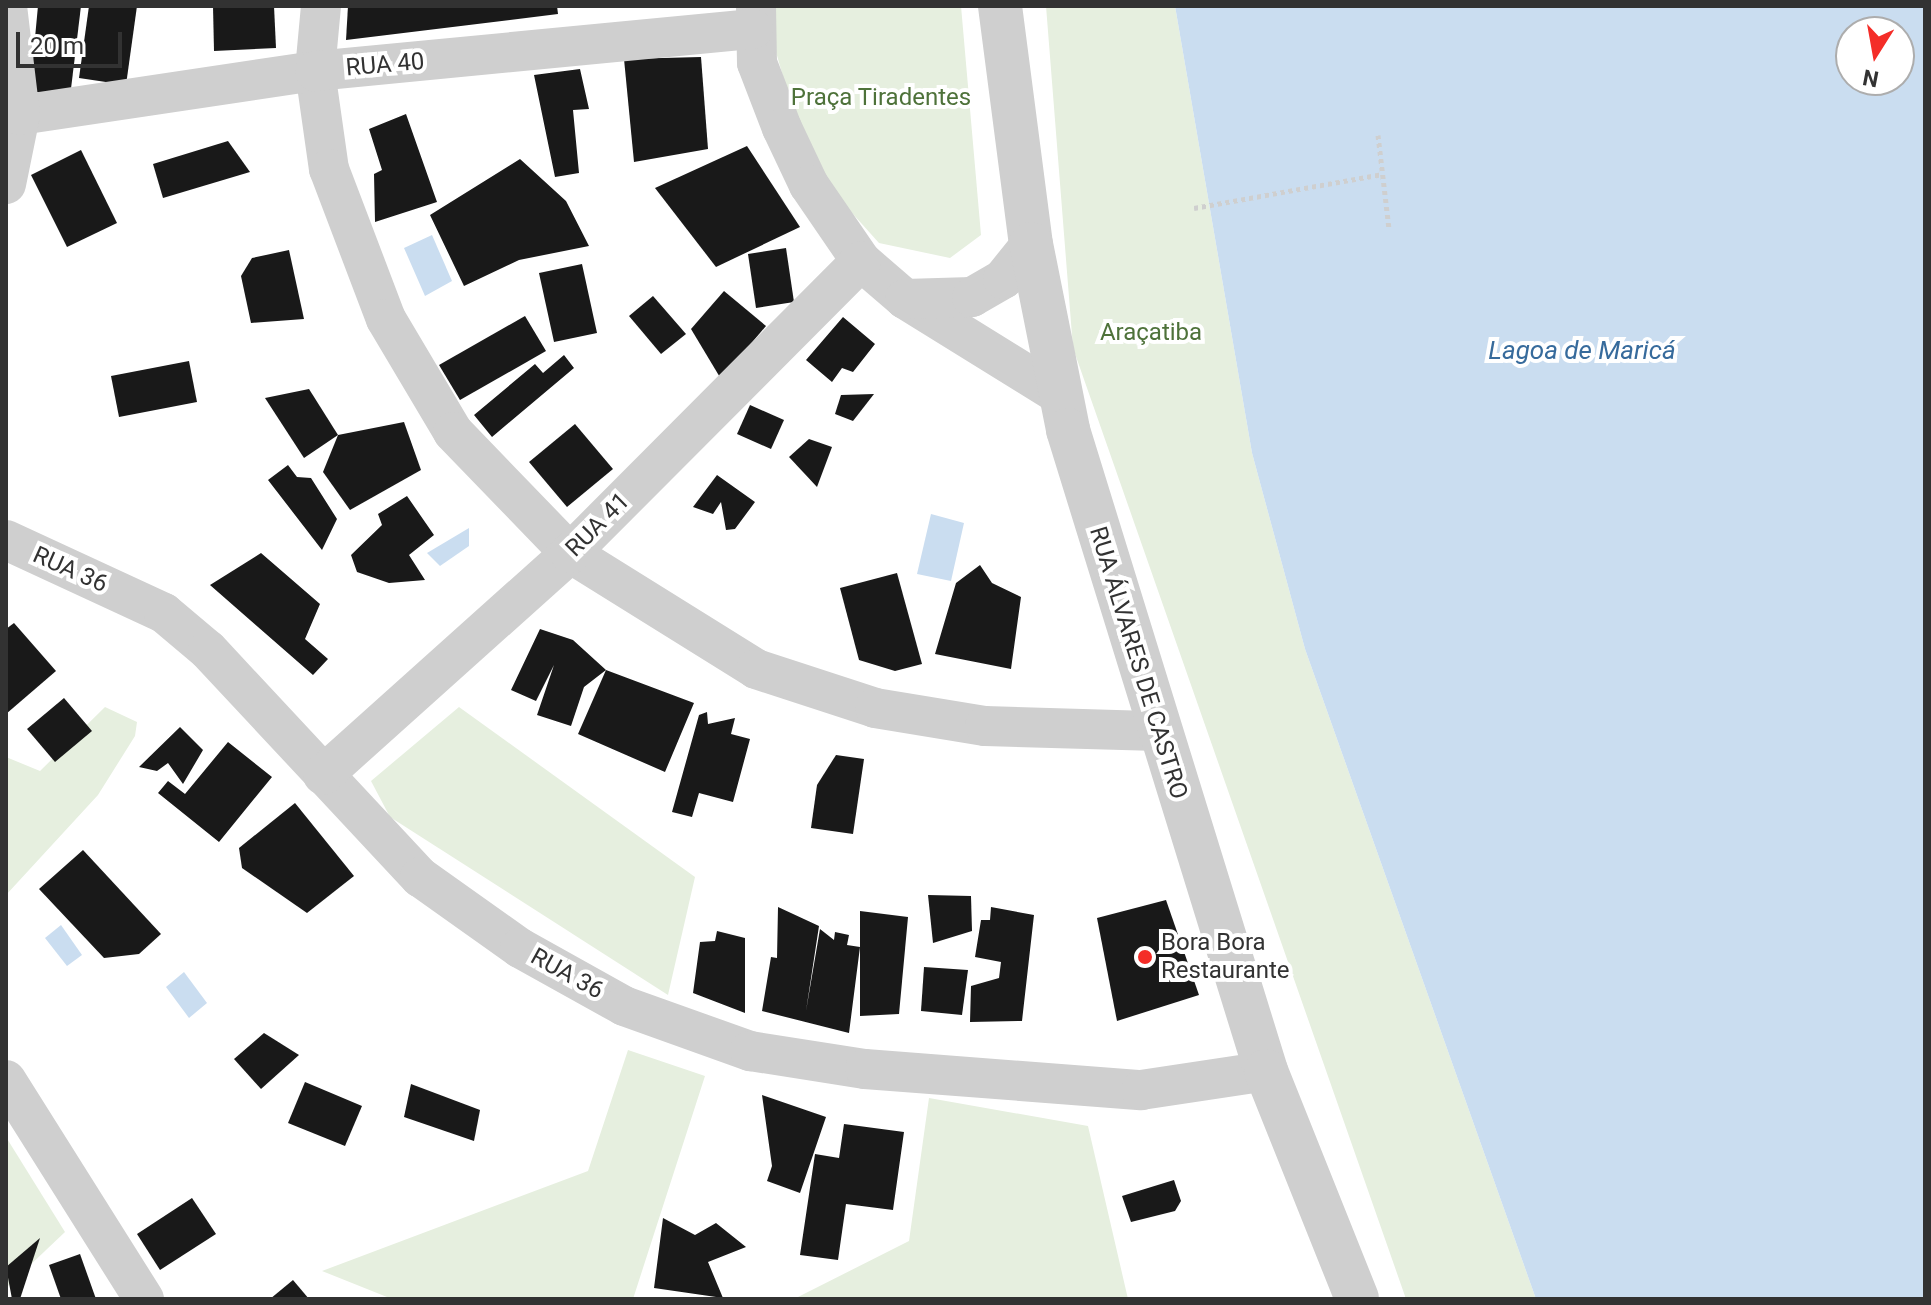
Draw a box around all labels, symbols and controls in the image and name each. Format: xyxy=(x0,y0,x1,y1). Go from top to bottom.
scale bar xyxy=(20,16,126,66)
north arrow xyxy=(1835,16,1915,96)
text: 20 m xyxy=(30,32,84,60)
street label: RUA 40 xyxy=(345,47,425,83)
text: N xyxy=(1861,64,1881,92)
park label: Praça Tiradentes xyxy=(791,84,971,112)
park label: Araçatiba xyxy=(1100,319,1202,347)
water label: Lagoa de Maricá xyxy=(1488,335,1676,367)
street label: RUA 41 xyxy=(560,487,636,563)
street label: RUA ÁLVARES DE CASTRO xyxy=(1083,523,1193,803)
street label: RUA 36 xyxy=(28,541,112,599)
place label: Bora Bora Restaurante xyxy=(1161,929,1290,985)
street label: RUA 36 xyxy=(526,942,608,1006)
marker: Bora Bora Restaurante xyxy=(1136,948,1154,966)

